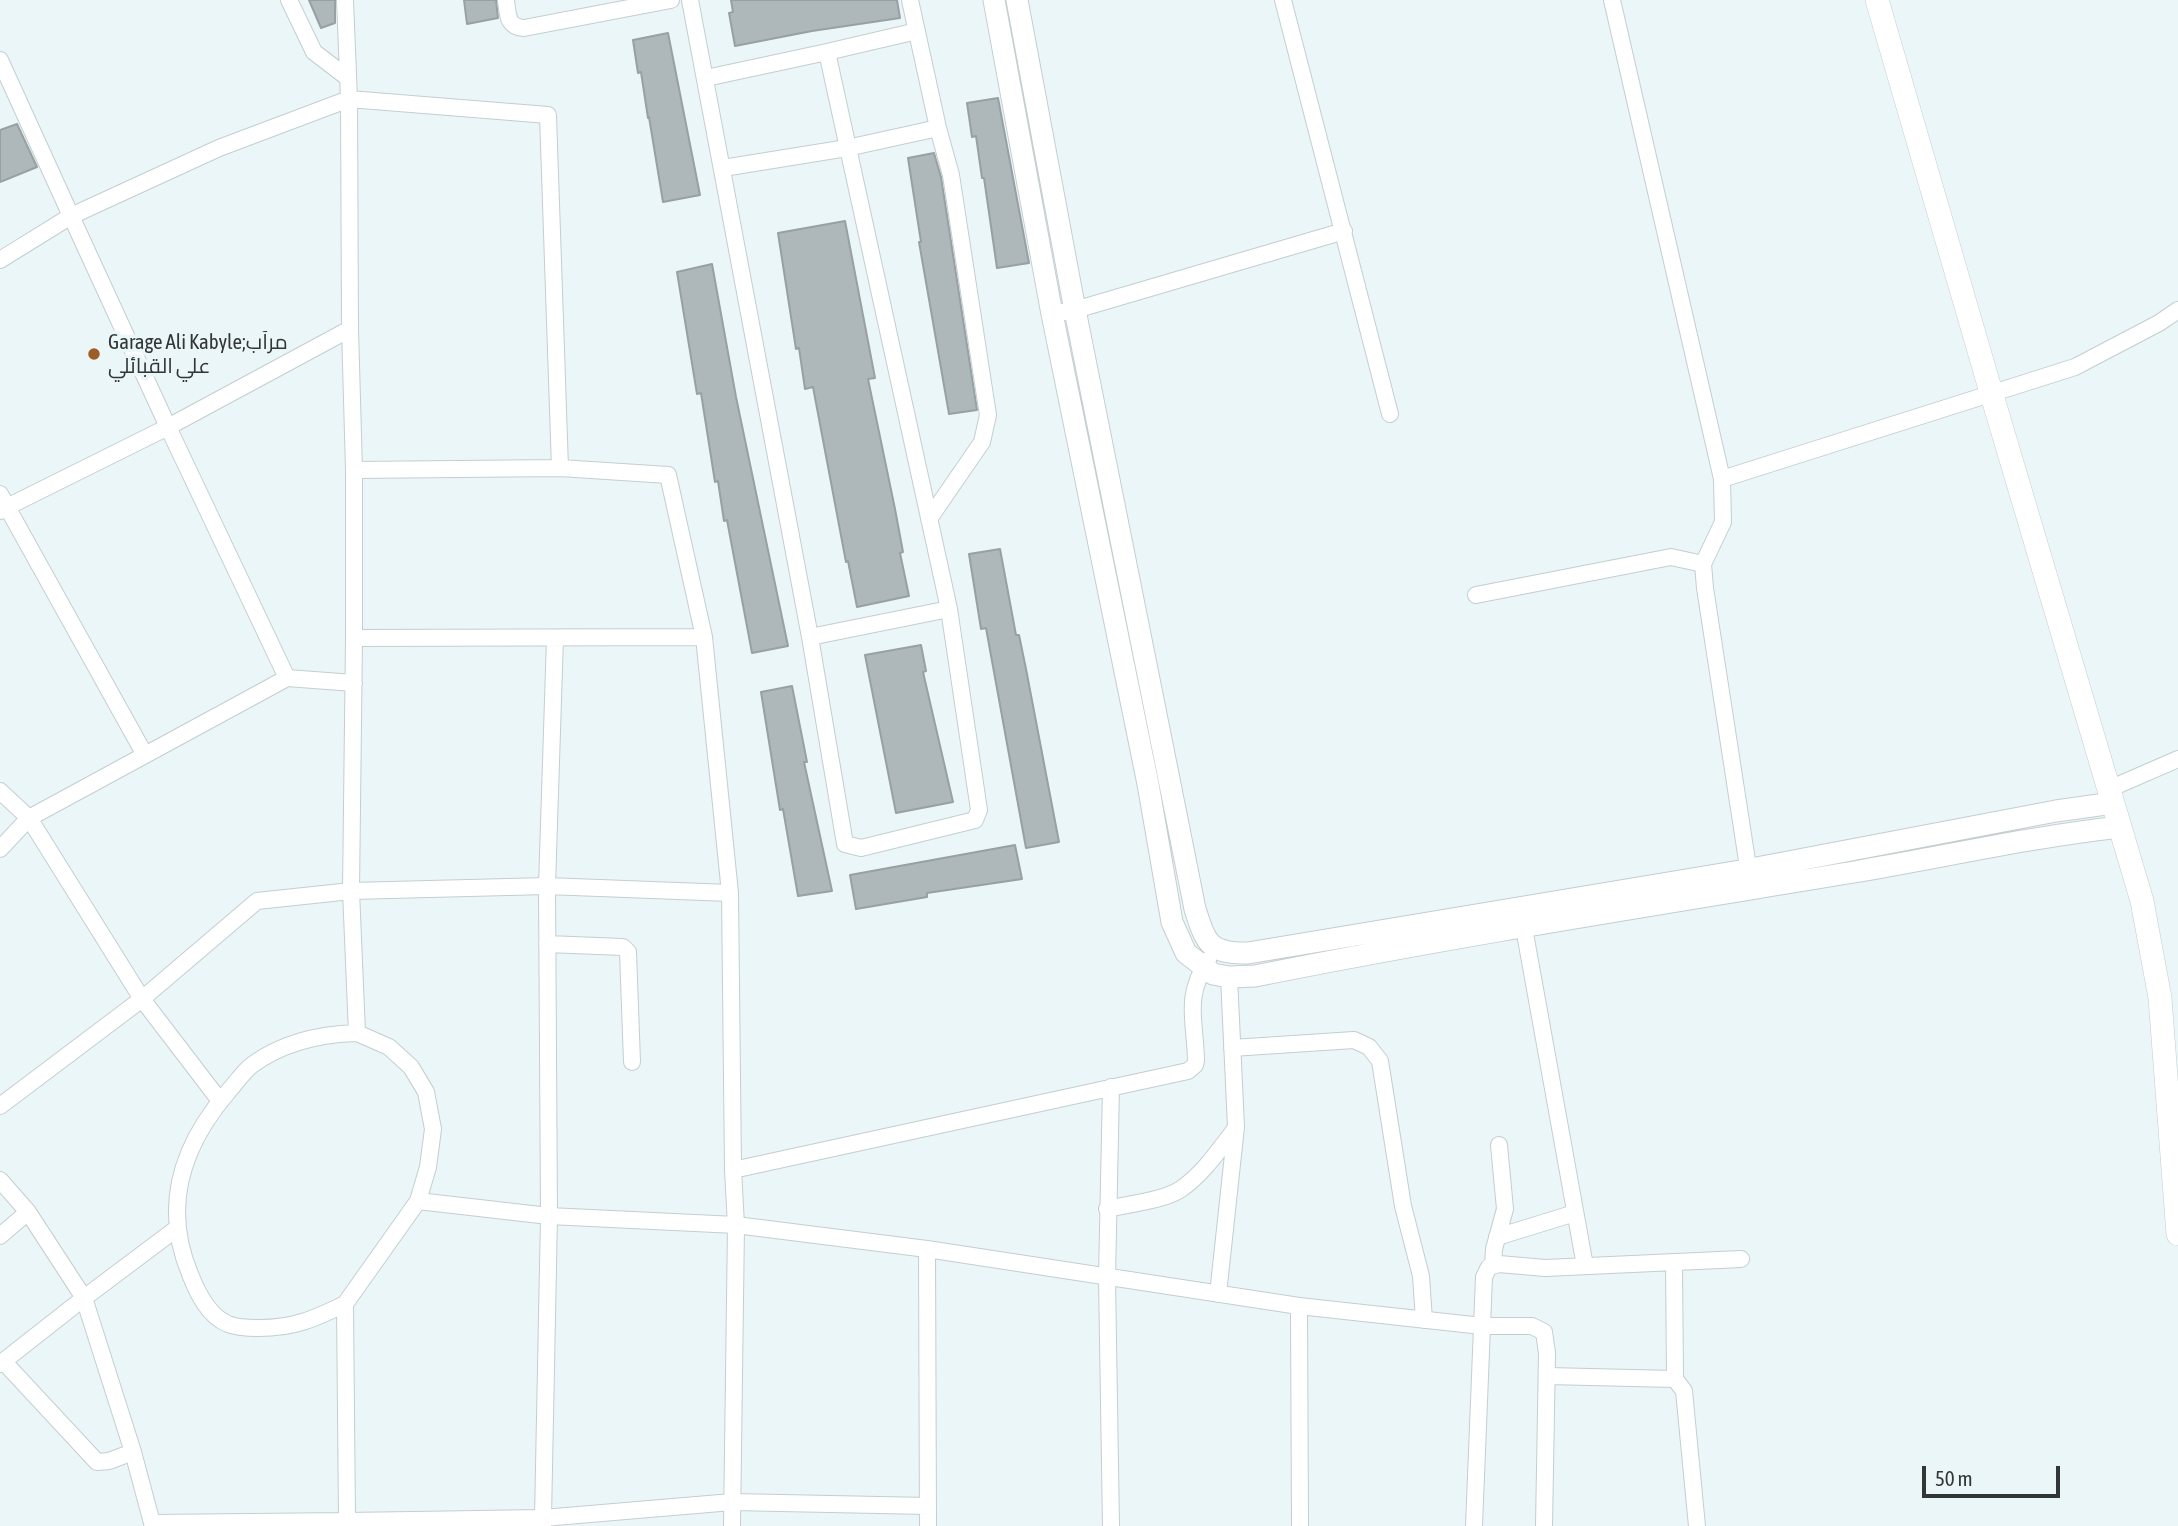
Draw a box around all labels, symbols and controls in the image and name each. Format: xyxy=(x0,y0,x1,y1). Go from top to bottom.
place label: Garage Ali Kabyle;مرآب علي القبائلي xyxy=(108,329,288,379)
marker: Garage Ali Kabyle;مرآب علي القبائلي xyxy=(86,346,102,362)
scale bar xyxy=(1926,1452,2064,1496)
text: 50 m xyxy=(1935,1466,1973,1490)

